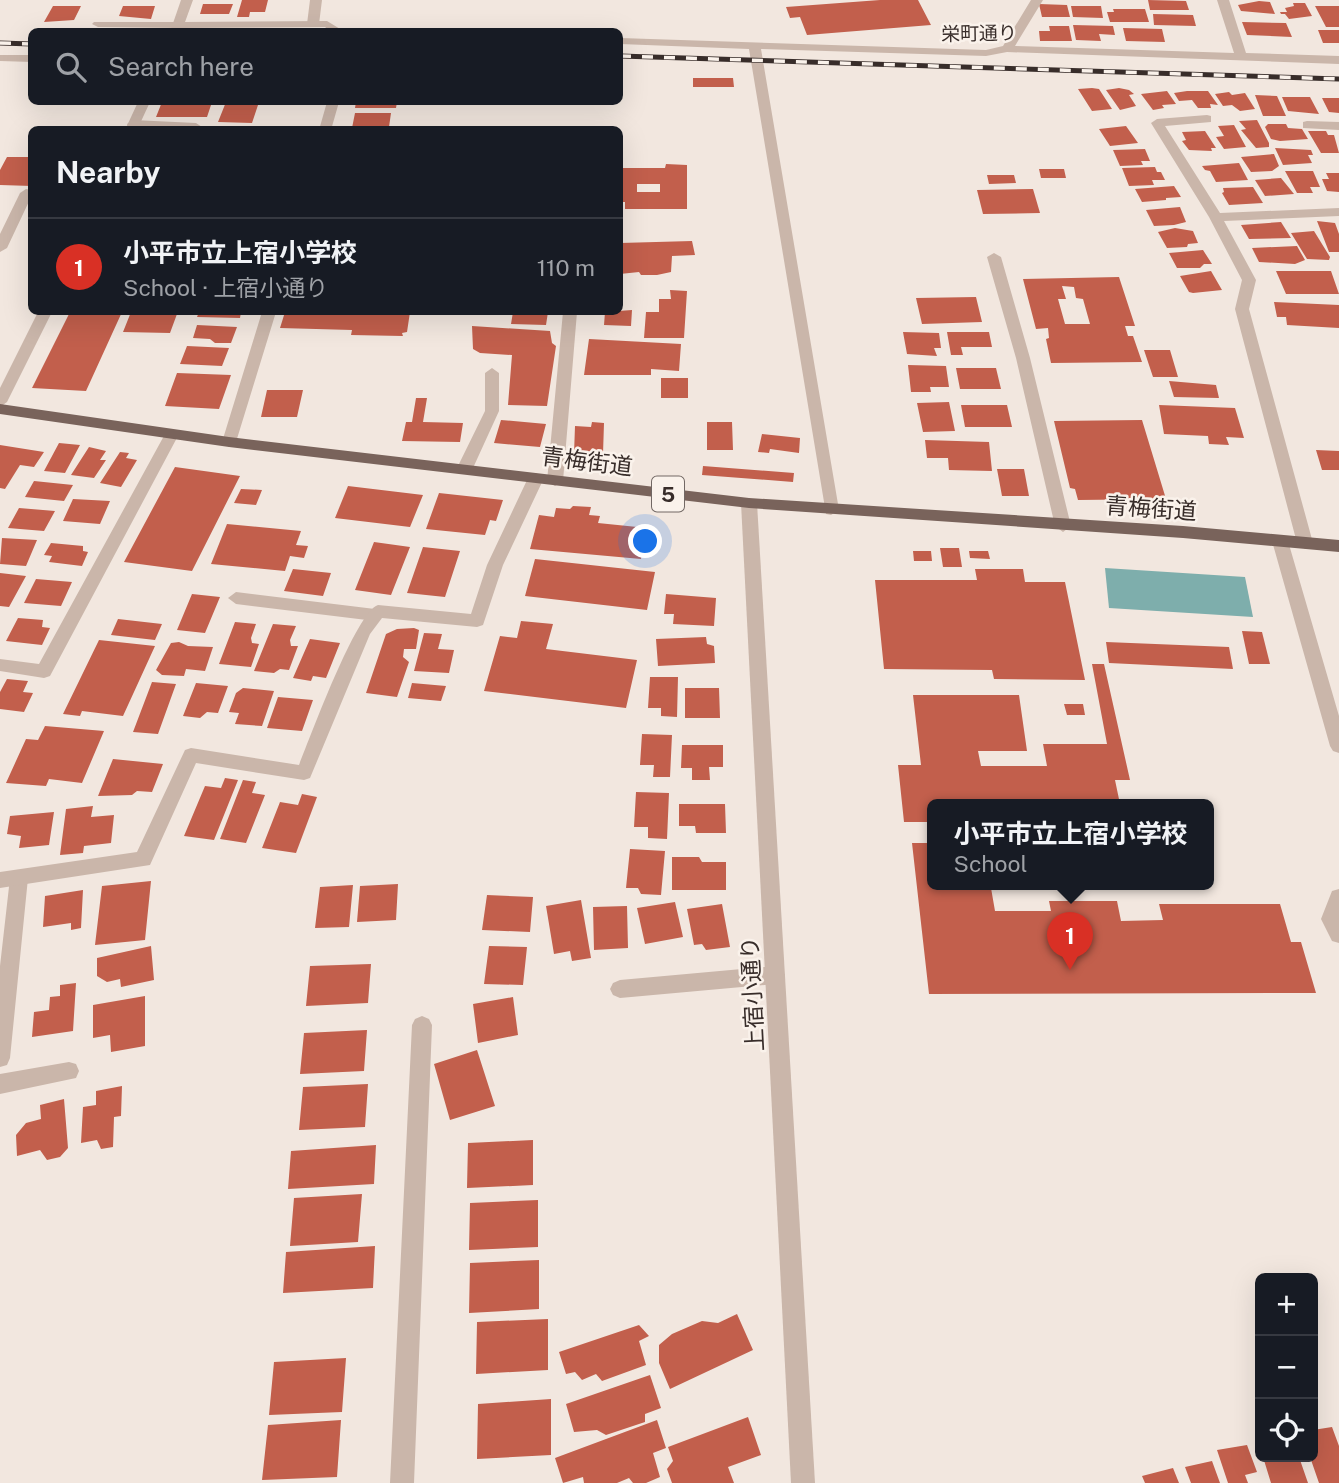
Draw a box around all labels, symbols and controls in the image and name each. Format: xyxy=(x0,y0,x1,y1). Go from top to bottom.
street label: 栄町通り xyxy=(941,21,1017,45)
search box xyxy=(28,28,623,105)
icon: search xyxy=(52,48,90,86)
text: Search here xyxy=(108,51,254,82)
text: Nearby xyxy=(56,154,160,190)
text: 小平市立上宿小学校 xyxy=(123,237,357,268)
text: 1 xyxy=(74,254,84,281)
text: 110 m xyxy=(537,254,595,281)
text: School · 上宿小通り xyxy=(123,274,328,301)
street label: 青梅街道 xyxy=(540,442,634,480)
road number: 5 xyxy=(652,476,684,512)
street label: 青梅街道 xyxy=(1104,491,1198,525)
your location xyxy=(628,524,662,558)
popup xyxy=(927,799,1214,890)
text: 小平市立上宿小学校 xyxy=(953,818,1188,849)
text: School xyxy=(953,850,1027,877)
pin: 1 xyxy=(1047,912,1093,970)
street label: 上宿小通り xyxy=(736,936,768,1052)
map controls xyxy=(1255,1273,1318,1462)
button: + xyxy=(1255,1273,1318,1336)
button: − xyxy=(1255,1336,1318,1399)
button: locate xyxy=(1255,1399,1318,1462)

